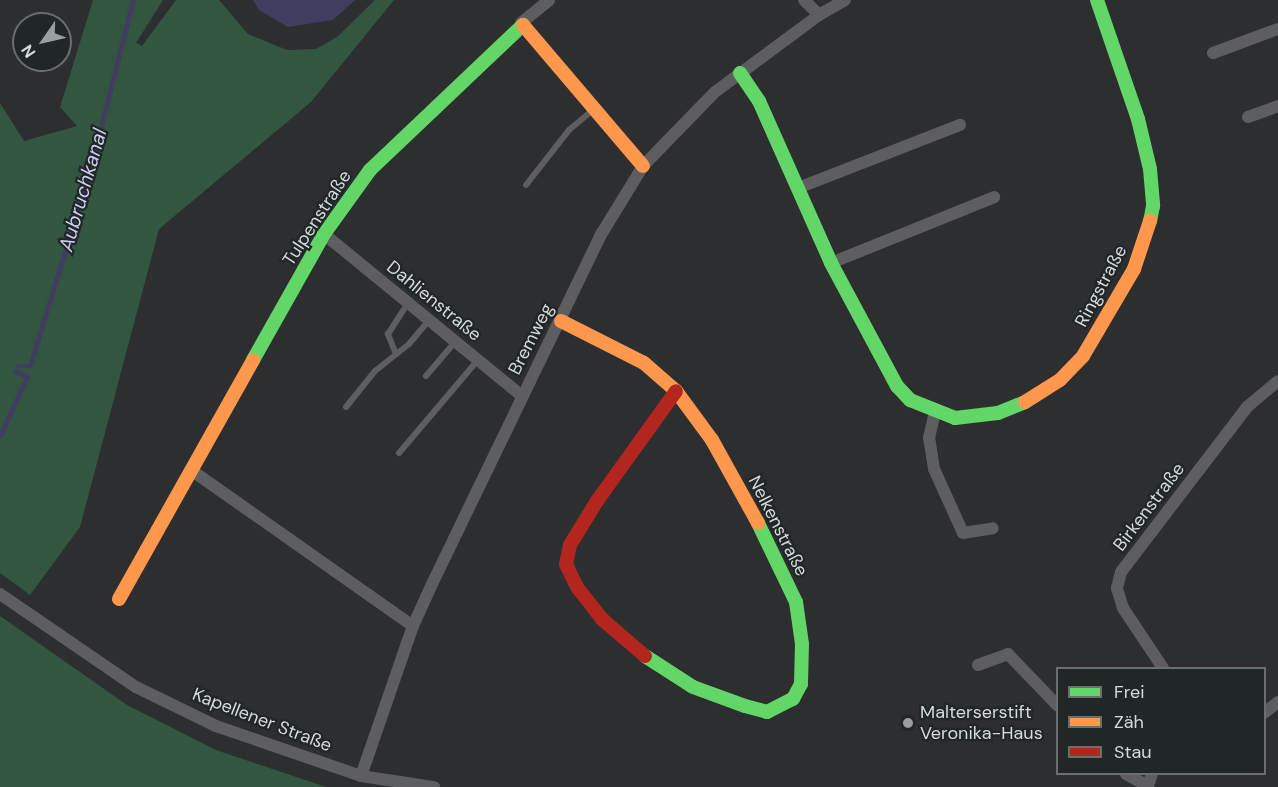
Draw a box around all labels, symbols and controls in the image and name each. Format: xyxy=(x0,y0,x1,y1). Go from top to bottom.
north arrow xyxy=(12,12,72,72)
text: N xyxy=(16,41,40,62)
water label: Aubruchkanal xyxy=(54,126,112,254)
street label: Tulpenstraße xyxy=(278,166,356,270)
street label: Ringstraße xyxy=(1070,241,1132,331)
street label: Dahlienstraße xyxy=(382,256,486,346)
street label: Bremweg xyxy=(504,300,558,378)
street label: Birkenstraße xyxy=(1109,459,1189,555)
street label: Nelkenstraße xyxy=(743,472,813,580)
legend xyxy=(1056,667,1266,775)
text: Frei xyxy=(1114,680,1145,704)
street label: Kapellener Straße xyxy=(189,683,335,757)
place label: Malterserstift Veronika-Haus xyxy=(920,702,1043,744)
text: Zäh xyxy=(1114,710,1144,734)
marker: Malterserstift Veronika-Haus xyxy=(901,716,915,730)
text: Stau xyxy=(1114,740,1152,764)

